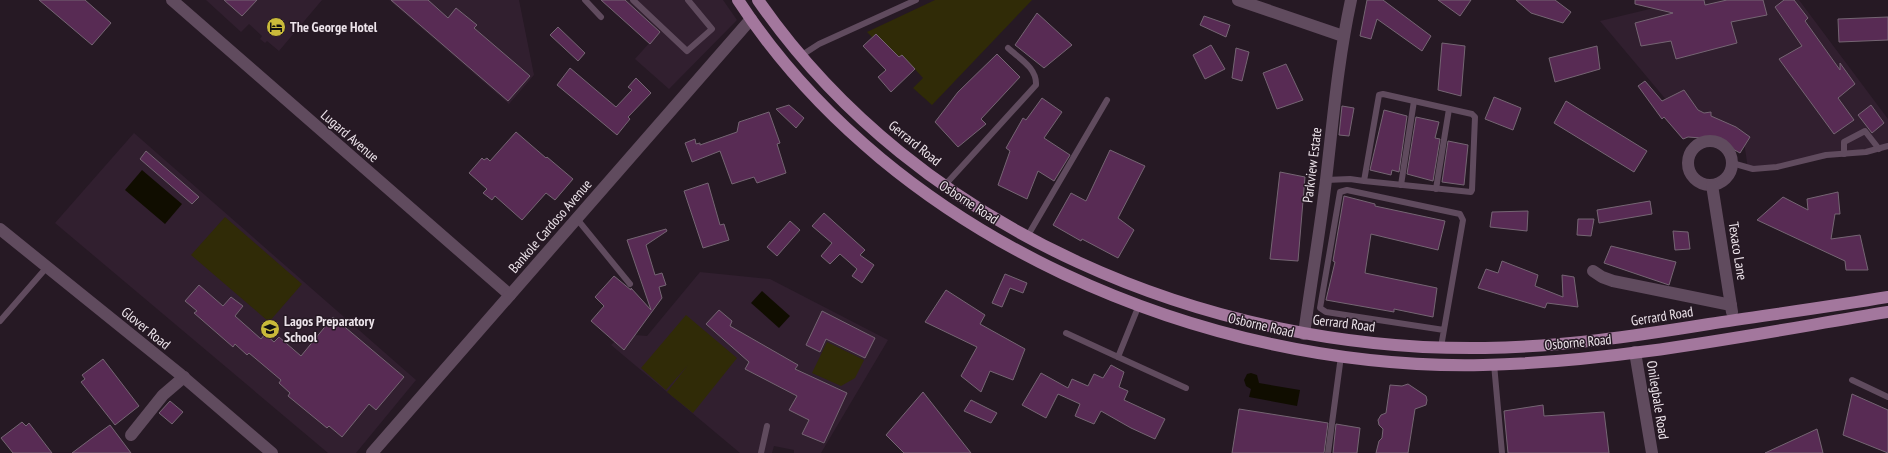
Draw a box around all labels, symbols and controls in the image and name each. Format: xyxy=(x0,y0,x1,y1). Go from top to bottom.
hotel icon: The George Hotel xyxy=(265,16,287,38)
place label: The George Hotel xyxy=(290,18,378,36)
street label: Lugard Avenue xyxy=(317,106,383,166)
street label: Gerrard Road xyxy=(885,116,945,170)
street label: Parkview Estate xyxy=(1298,126,1326,204)
street label: Bankole Cardoso Avenue xyxy=(504,175,596,277)
street label: Osborne Road xyxy=(936,176,1002,228)
street label: Texaco Lane xyxy=(1725,221,1752,282)
street label: Gerrard Road xyxy=(1630,302,1694,330)
street label: Glover Road xyxy=(118,303,174,353)
street label: Osborne Road xyxy=(1226,309,1296,341)
street label: Gerrard Road xyxy=(1312,310,1376,336)
place label: Lagos Preparatory School xyxy=(284,312,375,346)
school or university icon: Lagos Preparatory School xyxy=(259,318,281,340)
street label: Osborne Road xyxy=(1544,330,1612,354)
street label: Onilegbale Road xyxy=(1643,359,1673,441)

